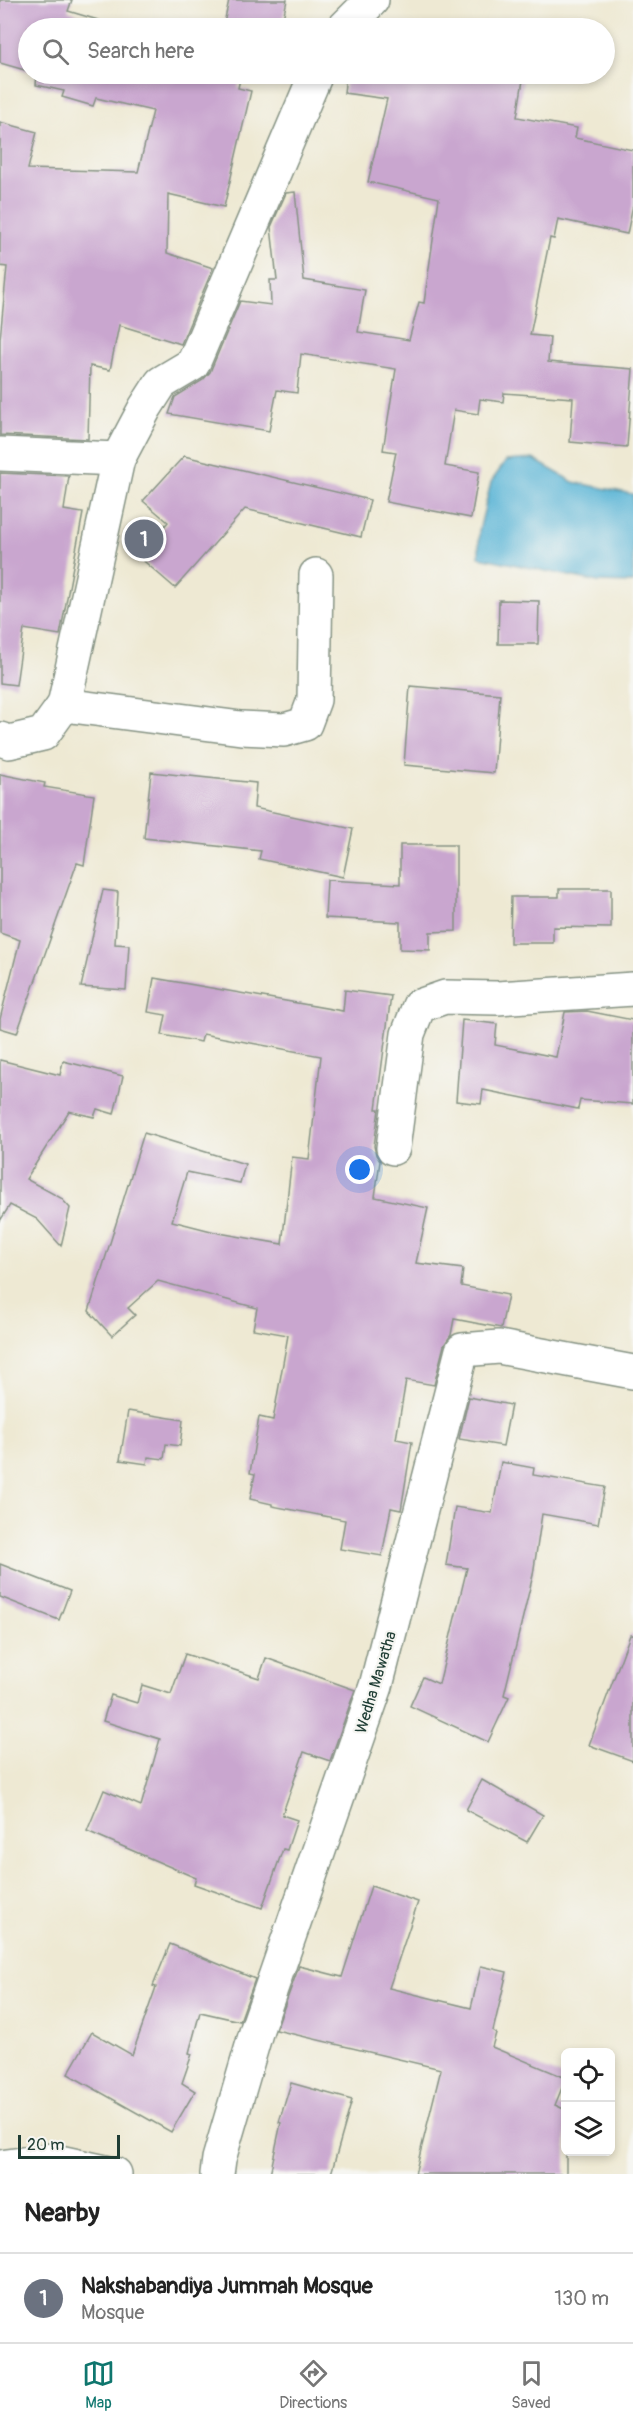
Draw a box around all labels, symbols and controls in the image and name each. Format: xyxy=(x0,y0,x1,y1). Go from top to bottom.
search box xyxy=(18,18,615,84)
icon: search xyxy=(39,35,72,68)
text: Search here xyxy=(87,37,194,65)
pin: 1 xyxy=(124,516,164,562)
your location xyxy=(345,1155,374,1184)
street label: Wedha Mawatha xyxy=(351,1629,401,1736)
map controls xyxy=(561,2048,615,2156)
button: locate xyxy=(561,2048,615,2102)
button: layers xyxy=(561,2102,615,2156)
scale bar xyxy=(18,2132,120,2160)
text: 20 m xyxy=(27,2135,65,2155)
text: Nearby xyxy=(24,2197,100,2229)
text: Nakshabandiya Jummah Mosque xyxy=(81,2272,373,2300)
text: 1 xyxy=(40,2286,47,2311)
text: 130 m xyxy=(554,2286,609,2311)
text: Mosque xyxy=(81,2300,144,2325)
tab: Map xyxy=(82,2357,115,2413)
tab: Directions xyxy=(279,2357,347,2413)
tab: Saved xyxy=(511,2357,551,2413)

